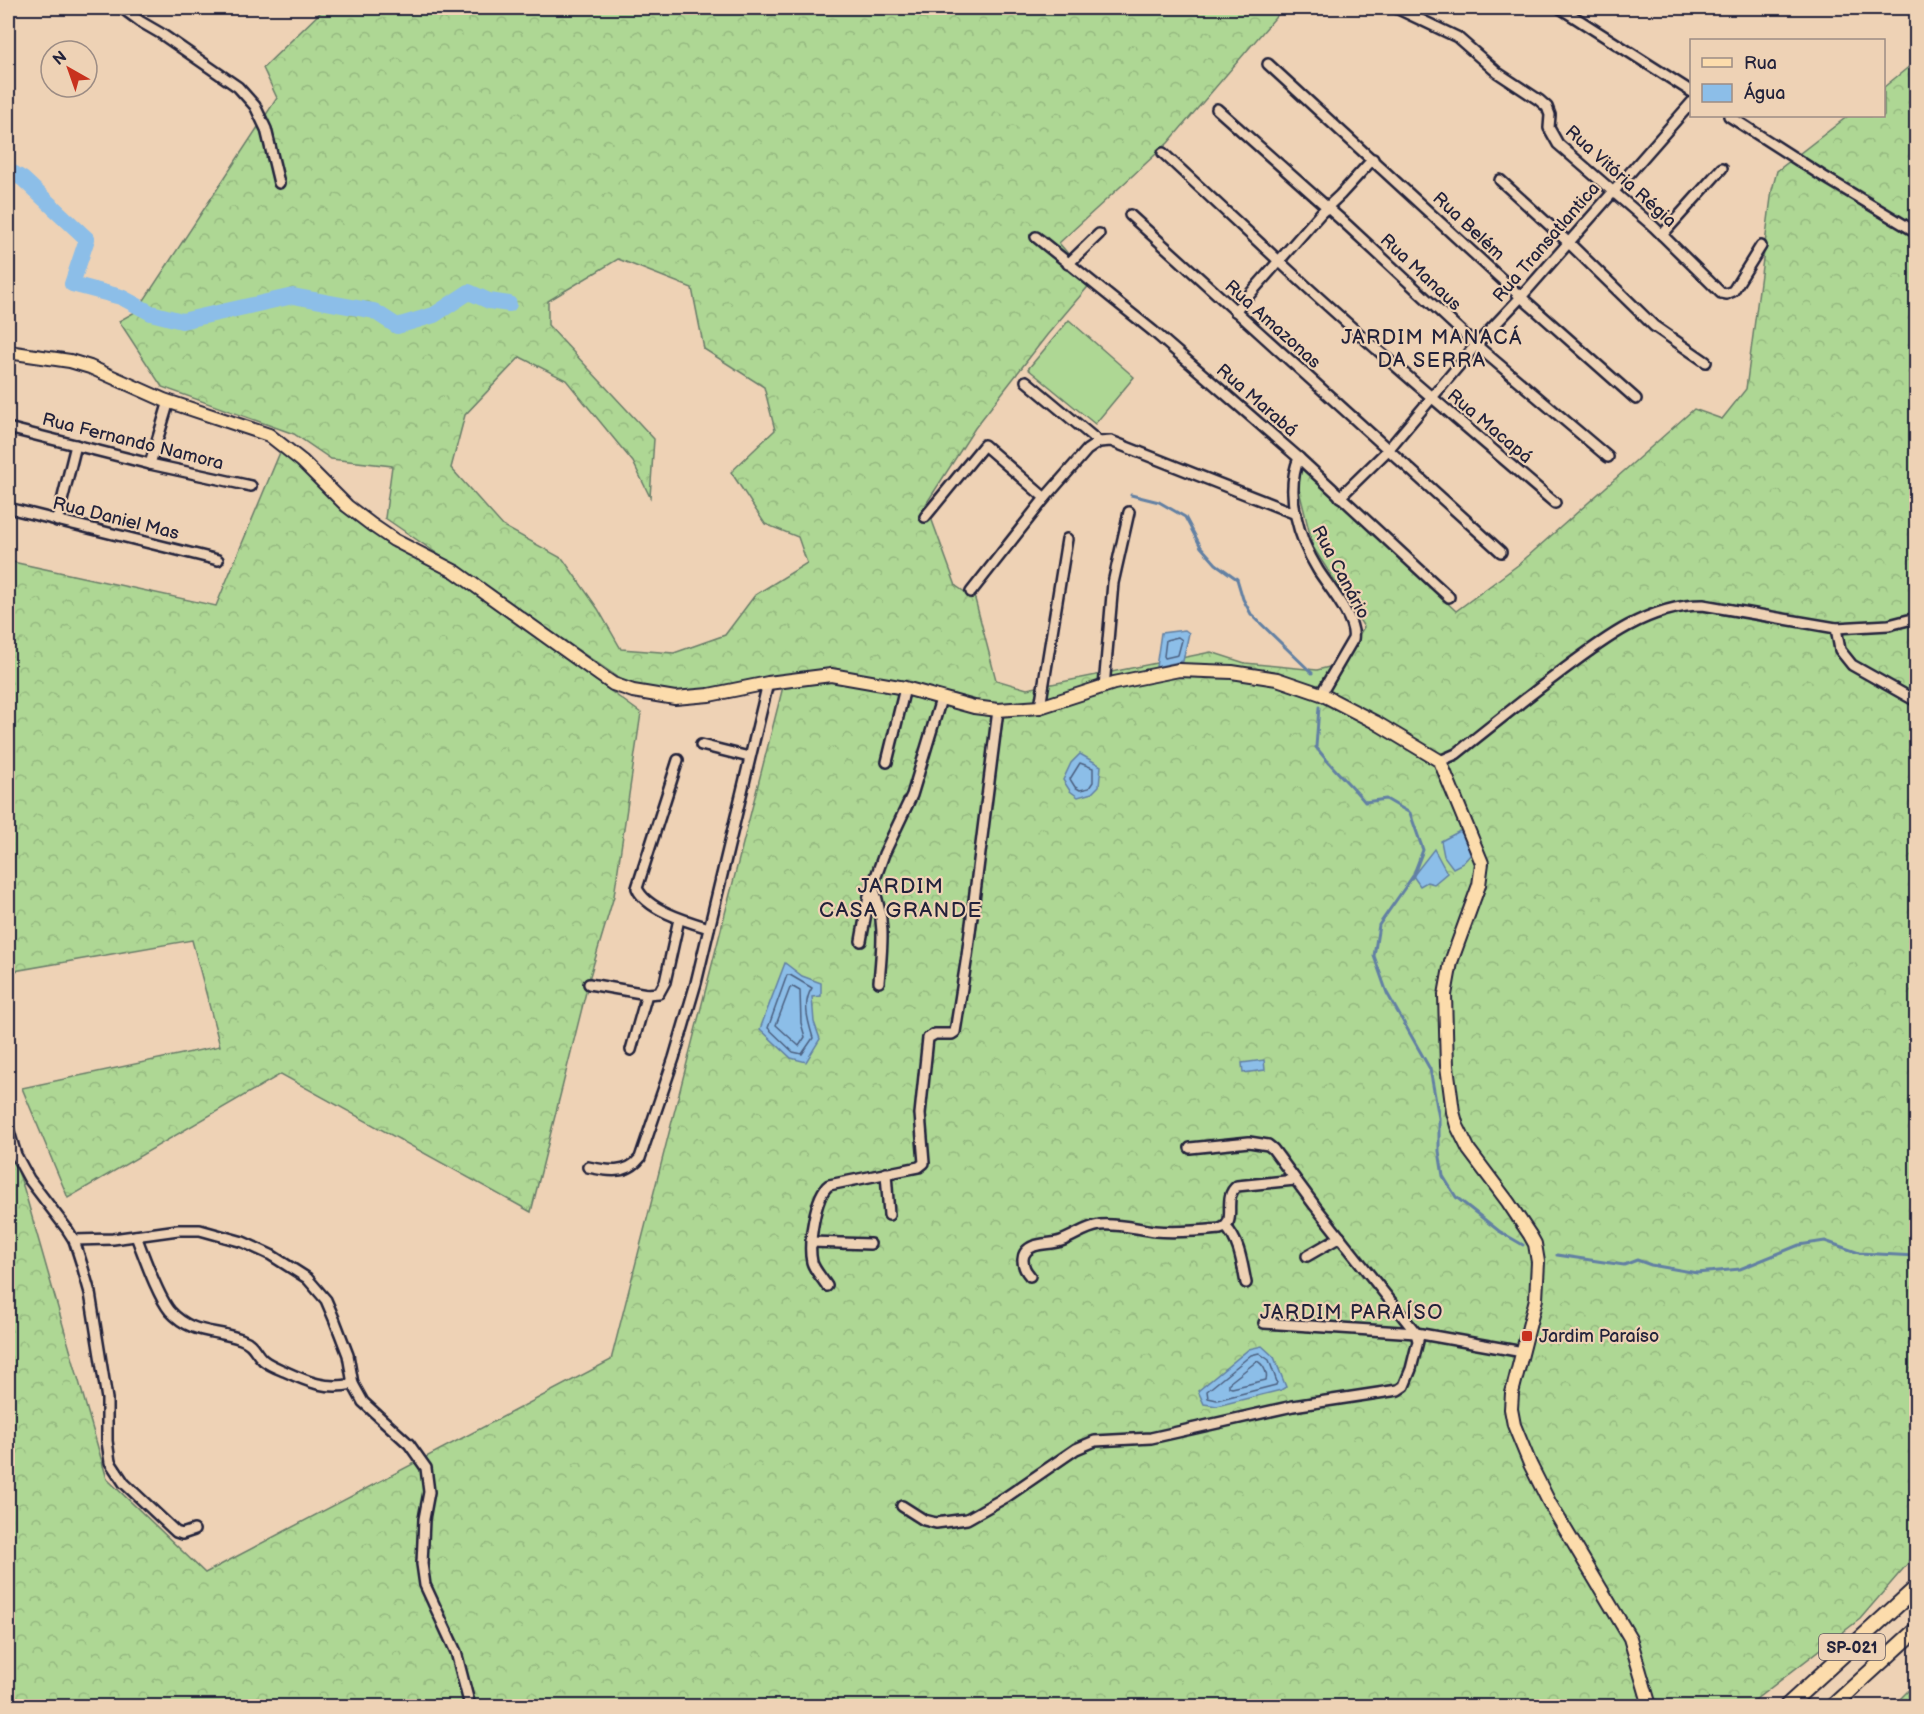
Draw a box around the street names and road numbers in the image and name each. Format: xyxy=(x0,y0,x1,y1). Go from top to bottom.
street label: Rua Vitória Régia xyxy=(1561,121,1680,232)
street label: Rua Transatlantica xyxy=(1489,178,1604,307)
street label: Rua Belém xyxy=(1428,188,1509,265)
street label: Rua Manaus xyxy=(1376,230,1466,315)
street label: Rua Amazonas xyxy=(1220,276,1325,373)
street label: Rua Marabá xyxy=(1212,360,1301,441)
street label: Rua Macapá xyxy=(1443,385,1536,468)
street label: Rua Fernando Namora xyxy=(40,409,226,474)
street label: Rua Daniel Mas xyxy=(51,493,181,544)
street label: Rua Canário xyxy=(1307,522,1374,622)
road number: SP-021 xyxy=(1819,1634,1885,1660)

